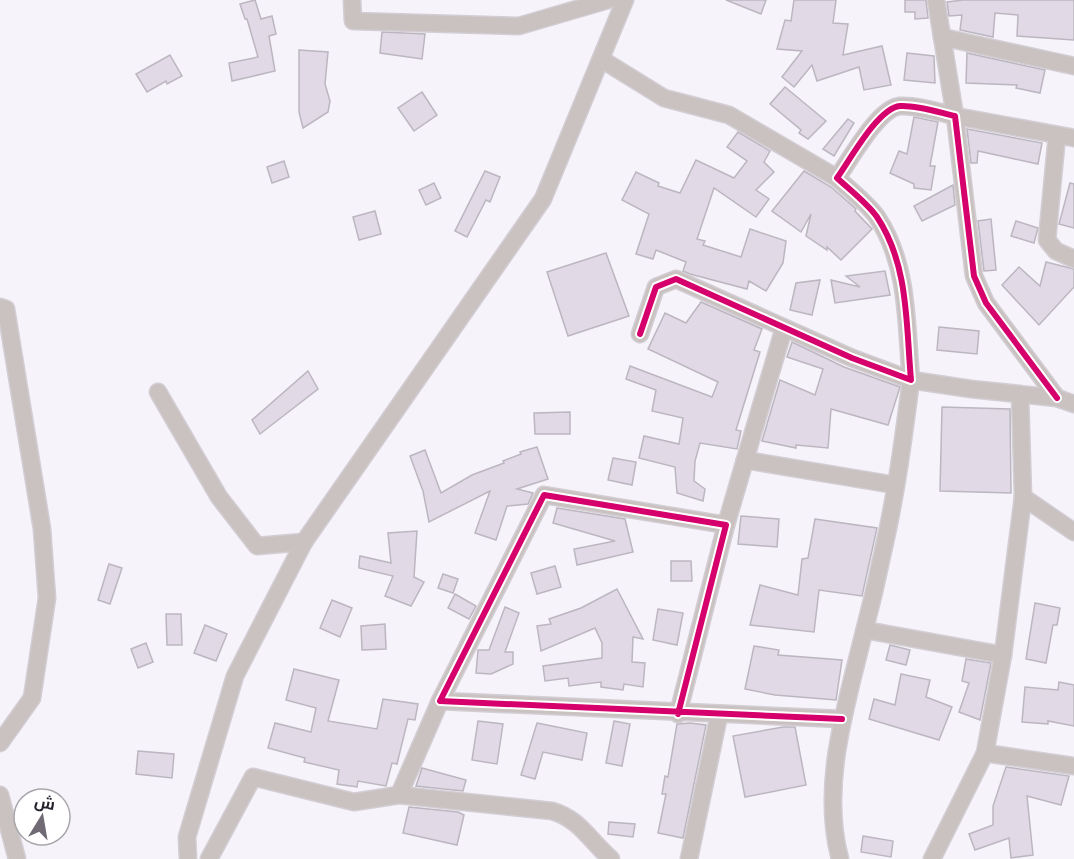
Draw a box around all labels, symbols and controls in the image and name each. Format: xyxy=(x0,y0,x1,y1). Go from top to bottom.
north arrow xyxy=(12,787,72,847)
text: ش xyxy=(33,791,57,814)

